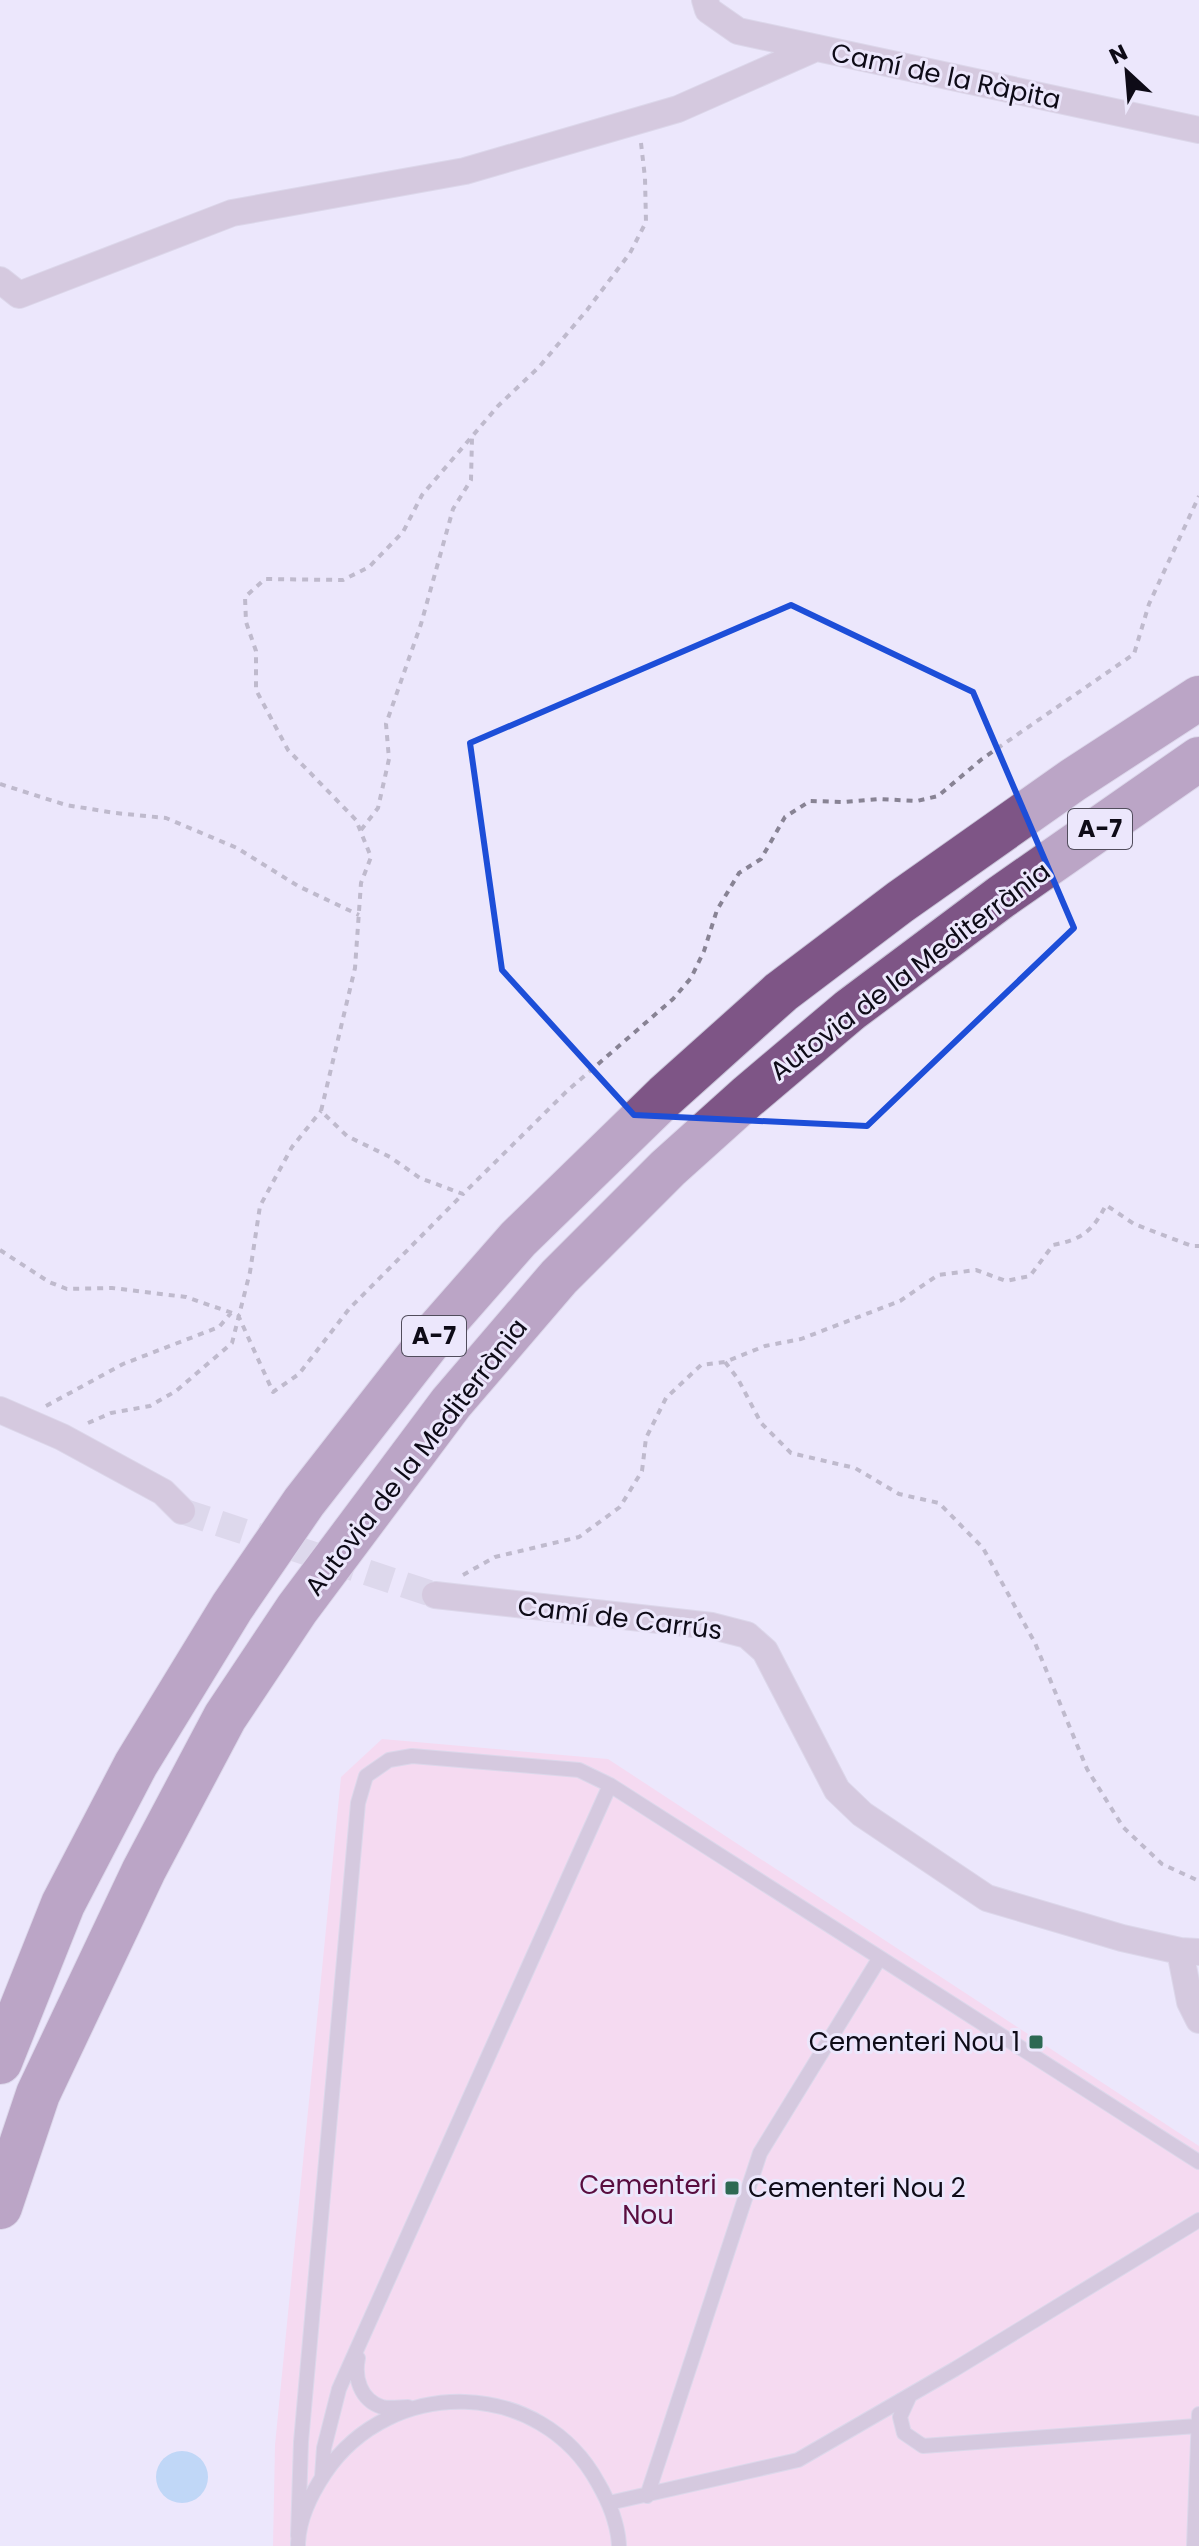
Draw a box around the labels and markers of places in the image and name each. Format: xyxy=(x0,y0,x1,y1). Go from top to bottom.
place label: Cementeri Nou 1 xyxy=(809,2024,1020,2060)
marker: Cementeri Nou 1 xyxy=(1027,2033,1045,2051)
place label: Cementeri Nou 2 xyxy=(748,2170,966,2206)
marker: Cementeri Nou 2 xyxy=(723,2179,741,2197)

